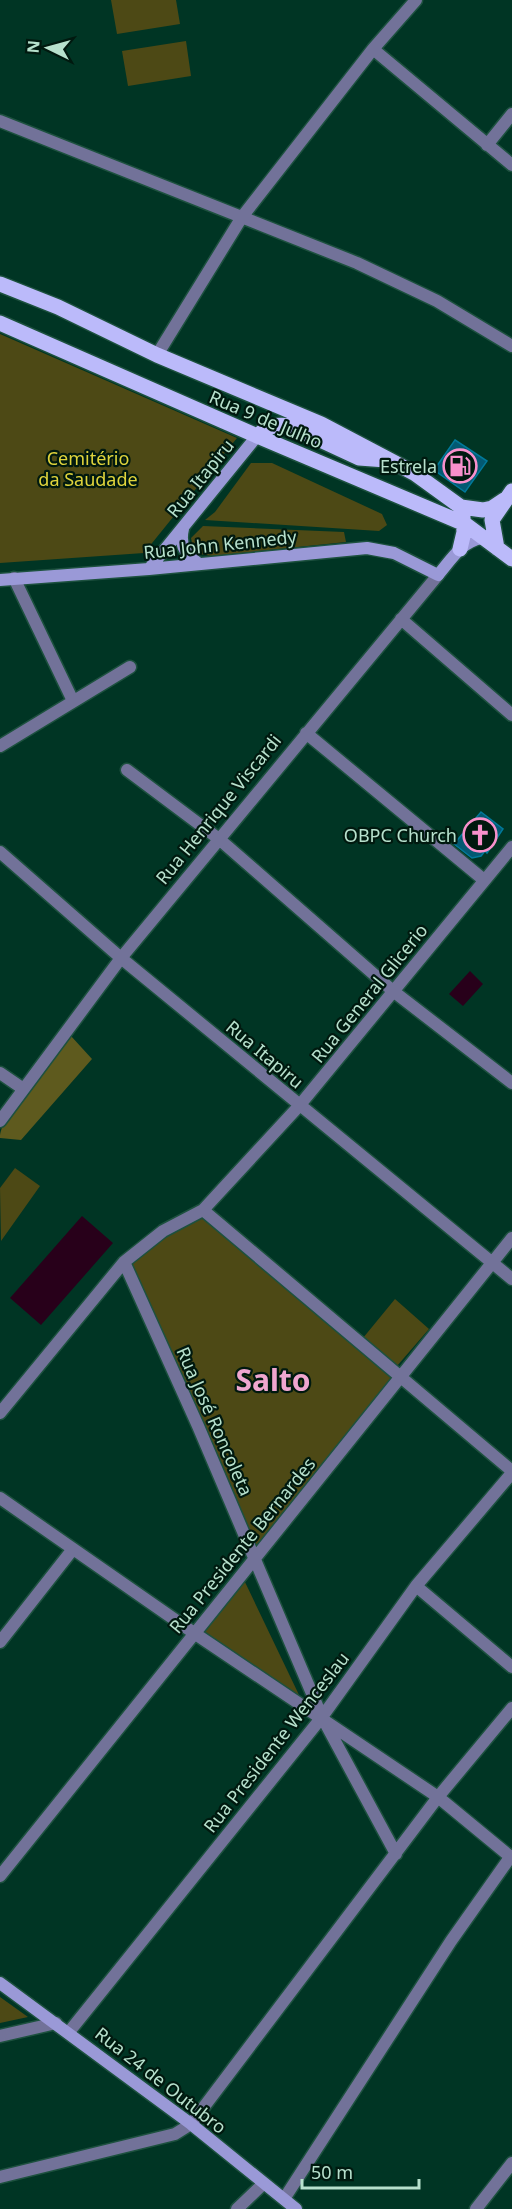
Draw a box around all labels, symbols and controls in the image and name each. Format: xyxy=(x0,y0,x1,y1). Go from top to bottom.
north arrow xyxy=(18,18,78,78)
text: N xyxy=(22,39,45,54)
street label: Rua 9 de Julho xyxy=(206,384,326,454)
street label: Rua Itapiru xyxy=(161,434,239,522)
park label: Cemitério da Saudade xyxy=(38,446,138,491)
fuel station icon: Estrela xyxy=(442,448,478,484)
place label: Estrela xyxy=(380,454,437,478)
street label: Rua John Kennedy xyxy=(142,524,299,564)
street label: Rua Henrique Viscardi xyxy=(150,729,286,889)
church icon: OBPC Church xyxy=(462,817,498,853)
place label: OBPC Church xyxy=(344,823,457,847)
street label: Rua General Glicerio xyxy=(305,919,433,1067)
street label: Rua Itapiru xyxy=(221,1015,309,1093)
street label: Rua José Roncoleta xyxy=(171,1343,259,1499)
district label: Salto xyxy=(235,1359,311,1400)
street label: Rua Presidente Bernardes xyxy=(164,1452,320,1638)
street label: Rua Presidente Wenceslau xyxy=(198,1647,354,1837)
street label: Rua 24 de Outubro xyxy=(91,2021,231,2139)
scale bar xyxy=(302,2152,419,2190)
text: 50 m xyxy=(311,2160,353,2184)

